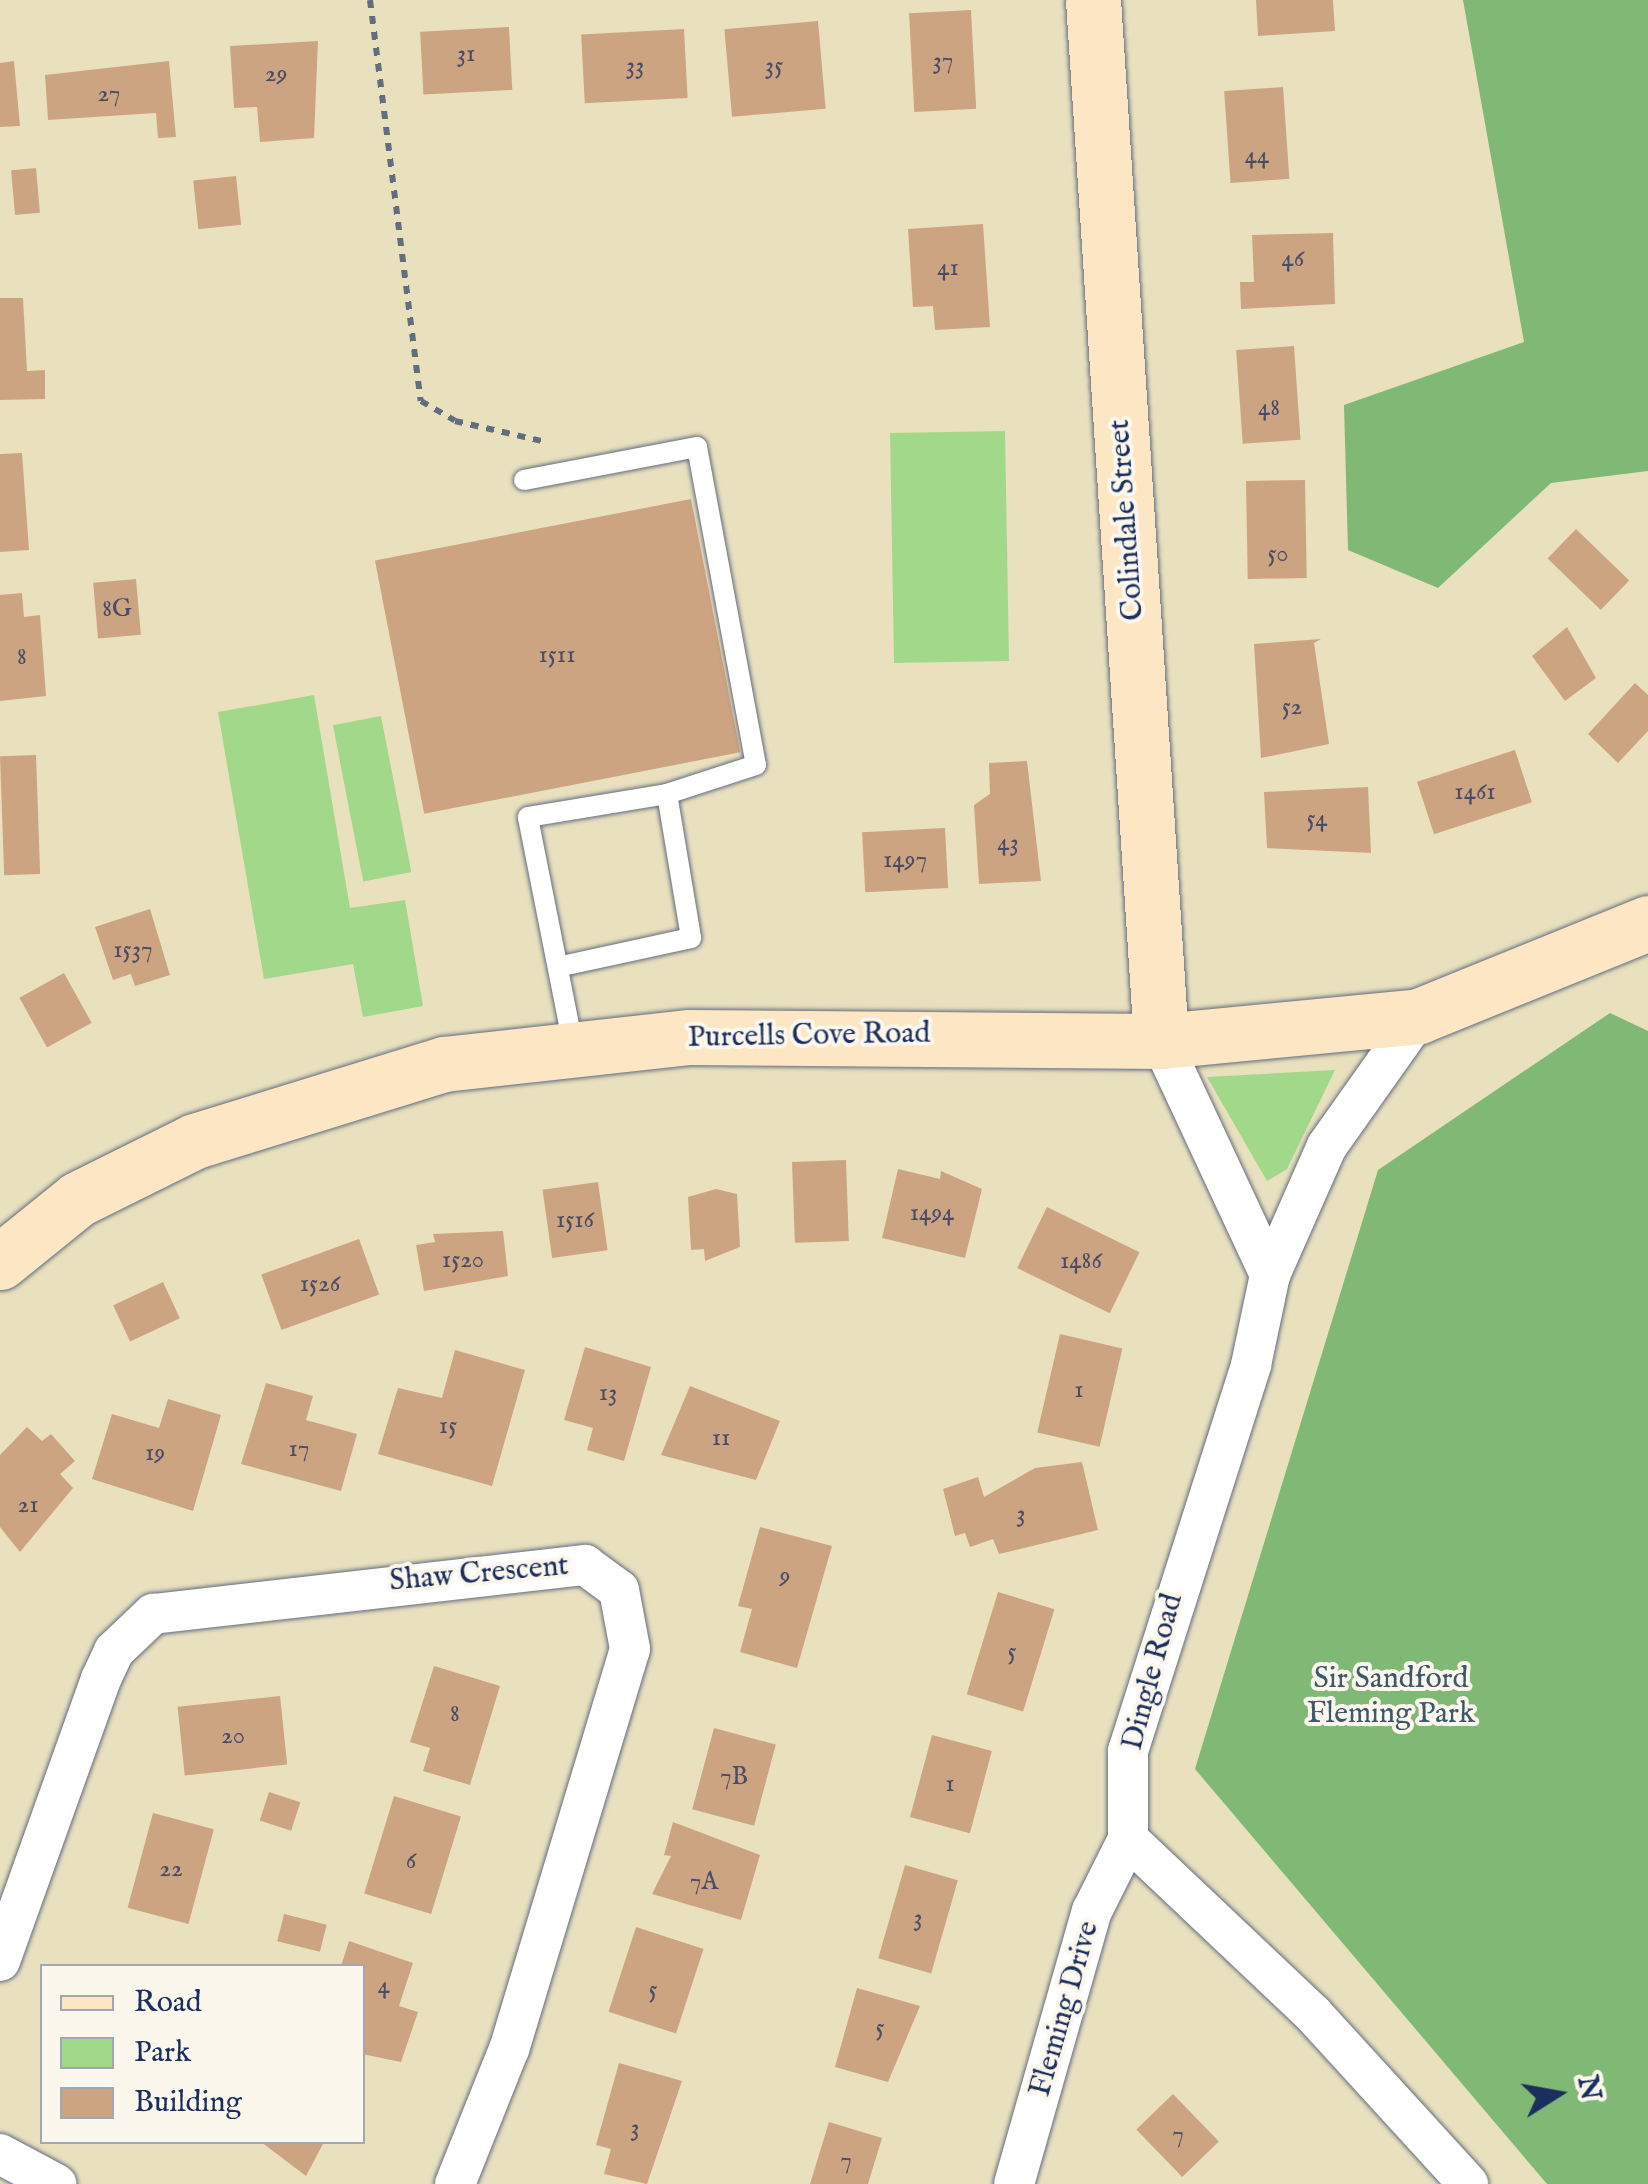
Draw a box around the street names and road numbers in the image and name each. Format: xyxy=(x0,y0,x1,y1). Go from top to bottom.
street label: Colindale Street xyxy=(1102,418,1152,622)
street label: Purcells Cove Road xyxy=(687,1016,931,1056)
street label: Shaw Crescent xyxy=(388,1548,570,1600)
street label: Dingle Road xyxy=(1115,1590,1191,1754)
street label: Fleming Drive xyxy=(1023,1917,1107,2101)

